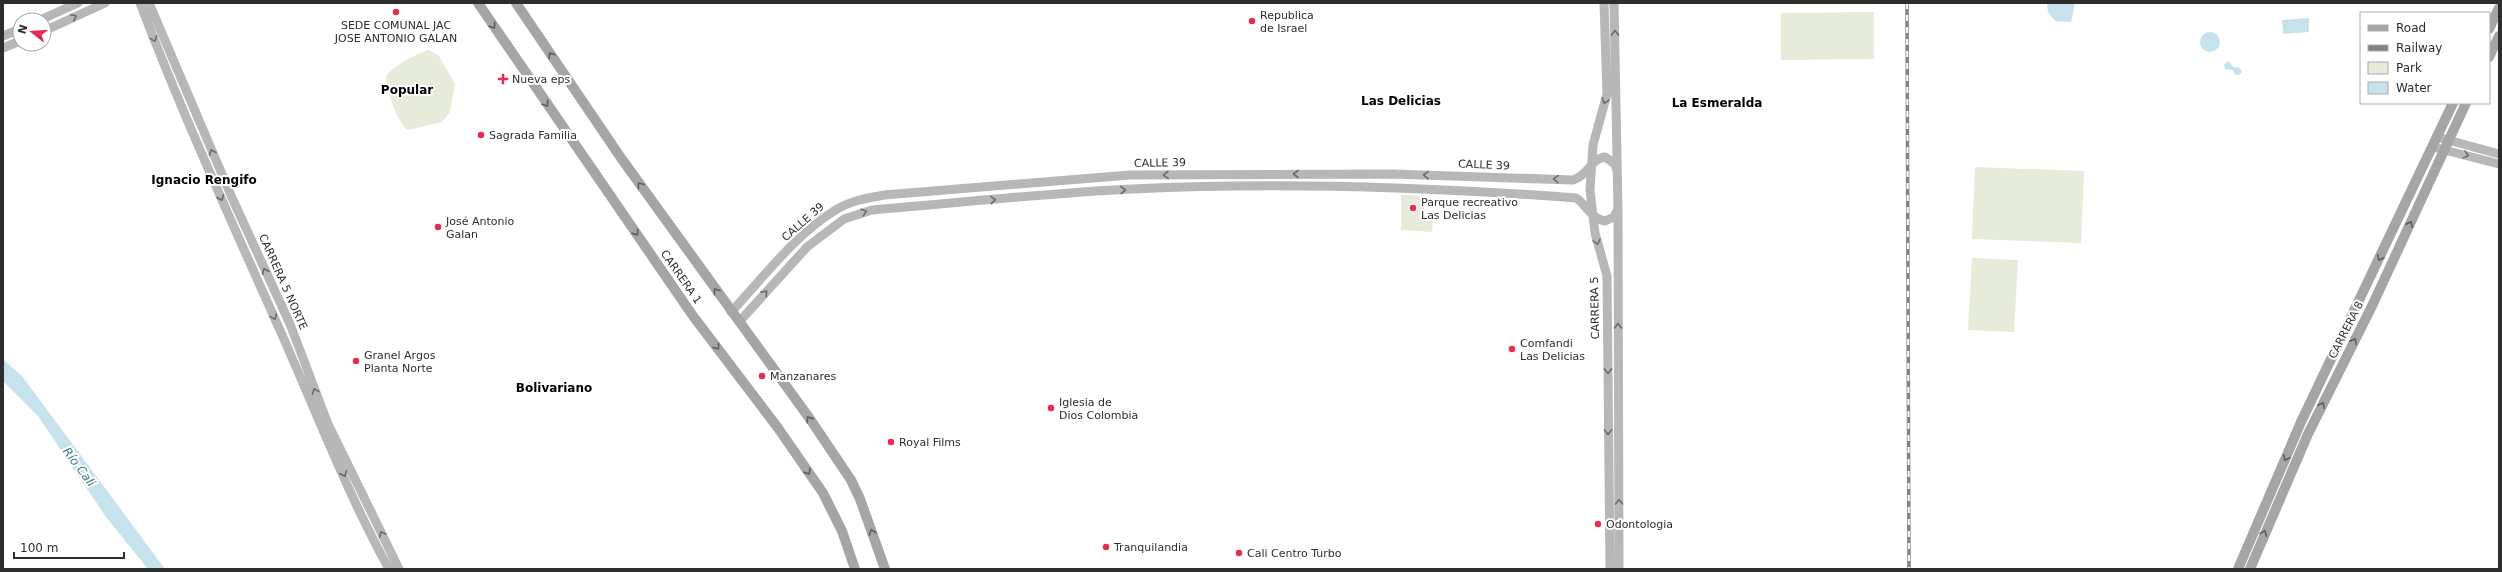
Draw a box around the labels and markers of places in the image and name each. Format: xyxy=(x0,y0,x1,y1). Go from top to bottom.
marker: SEDE COMUNAL JAC JOSE ANTONIO GALAN xyxy=(391,7,401,17)
place label: Republica de Israel xyxy=(1260,9,1314,35)
marker: Republica de Israel xyxy=(1247,16,1257,26)
place label: SEDE COMUNAL JAC JOSE ANTONIO GALAN xyxy=(334,19,457,45)
marker: Nueva eps xyxy=(497,73,509,85)
place label: Nueva eps xyxy=(512,73,570,86)
place label: Sagrada Familia xyxy=(489,129,577,142)
marker: Sagrada Familia xyxy=(476,130,486,140)
place label: Parque recreativo Las Delicias xyxy=(1421,196,1518,222)
marker: Parque recreativo Las Delicias xyxy=(1408,203,1418,213)
place label: José Antonio Galan xyxy=(445,215,515,241)
marker: José Antonio Galan xyxy=(433,222,443,232)
place label: Comfandi Las Delicias xyxy=(1520,337,1585,363)
marker: Comfandi Las Delicias xyxy=(1507,344,1517,354)
place label: Granel Argos Planta Norte xyxy=(364,349,436,375)
marker: Granel Argos Planta Norte xyxy=(351,356,361,366)
place label: Manzanares xyxy=(770,370,836,383)
marker: Manzanares xyxy=(757,371,767,381)
place label: Iglesia de Dios Colombia xyxy=(1059,396,1138,422)
marker: Iglesia de Dios Colombia xyxy=(1046,403,1056,413)
place label: Royal Films xyxy=(899,436,961,449)
marker: Royal Films xyxy=(886,437,896,447)
place label: Odontologia xyxy=(1606,518,1673,531)
marker: Odontologia xyxy=(1593,519,1603,529)
place label: Tranquilandia xyxy=(1113,541,1188,554)
marker: Tranquilandia xyxy=(1101,542,1111,552)
place label: Cali Centro Turbo xyxy=(1247,547,1342,560)
marker: Cali Centro Turbo xyxy=(1234,548,1244,558)

